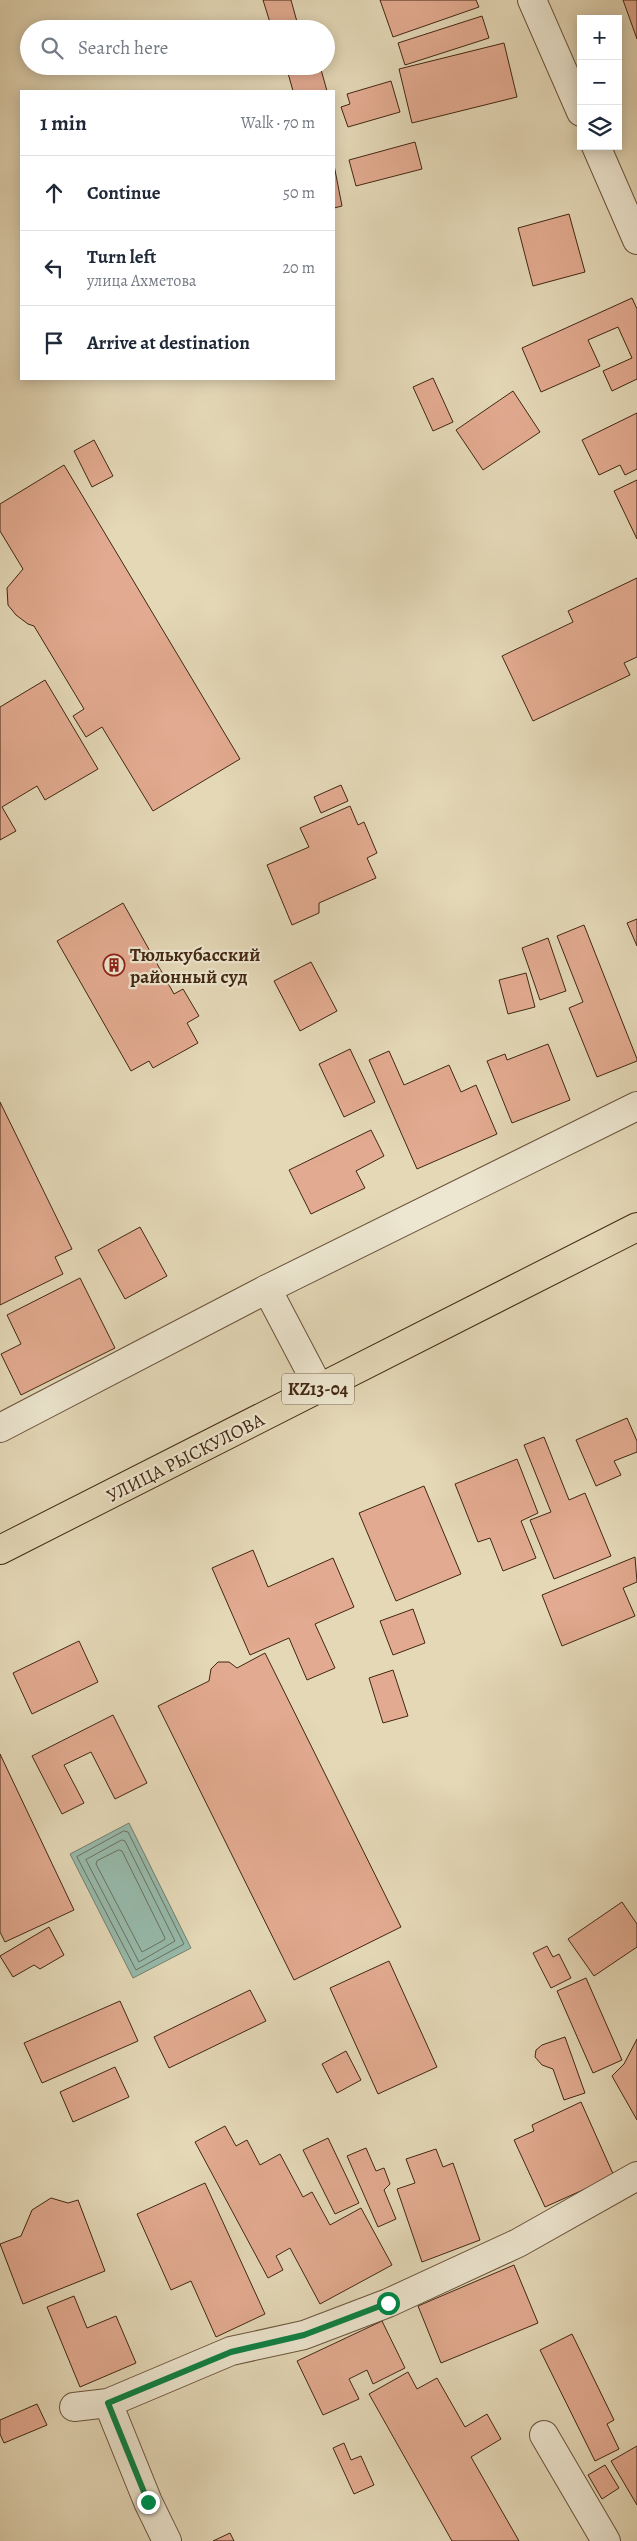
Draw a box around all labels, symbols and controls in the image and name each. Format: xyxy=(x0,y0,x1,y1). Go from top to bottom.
map controls xyxy=(577,15,622,150)
button: + xyxy=(577,15,622,60)
search box xyxy=(20,20,335,75)
icon: search xyxy=(38,34,66,62)
text: Search here xyxy=(78,35,168,61)
button: − xyxy=(577,60,622,105)
button: layers xyxy=(577,105,622,150)
text: 1 min xyxy=(40,109,87,137)
text: Walk · 70 m xyxy=(241,112,315,134)
icon: ahead xyxy=(40,179,68,207)
text: Continue xyxy=(87,180,161,206)
text: 50 m xyxy=(283,182,315,204)
text: Turn left xyxy=(87,244,156,270)
icon: left xyxy=(40,254,68,282)
text: 20 m xyxy=(282,257,315,279)
text: улица Ахметова xyxy=(87,270,196,292)
icon: arrive xyxy=(40,329,68,357)
text: Arrive at destination xyxy=(87,330,250,356)
place label: Тюлькубасский районный суд xyxy=(130,942,261,990)
building icon: Тюлькубасский районный суд xyxy=(102,953,126,977)
road number: KZ13-04 xyxy=(282,1374,354,1405)
street label: УЛИЦА РЫСКУЛОВА xyxy=(102,1406,270,1509)
route start xyxy=(377,2292,400,2315)
route end xyxy=(137,2491,160,2514)

